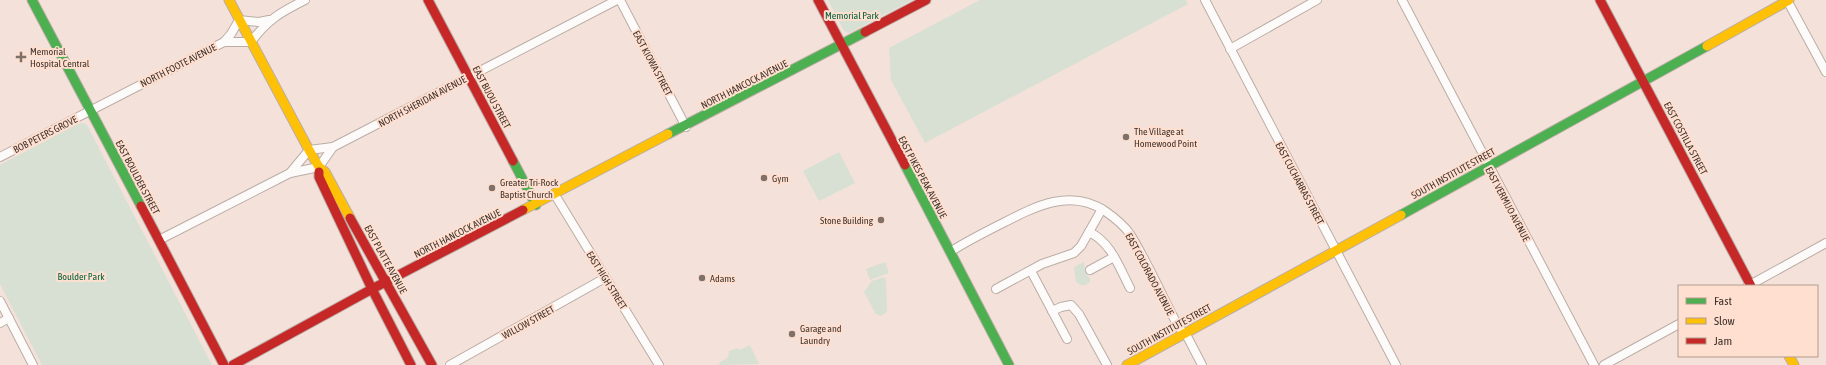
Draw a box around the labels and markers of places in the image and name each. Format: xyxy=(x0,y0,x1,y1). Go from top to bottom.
place label: Memorial Hospital Central xyxy=(30,46,90,69)
marker: Memorial Hospital Central xyxy=(15,51,27,63)
place label: The Village at Homewood Point xyxy=(1134,126,1197,149)
marker: The Village at Homewood Point xyxy=(1121,132,1131,142)
marker: Gym xyxy=(759,173,769,183)
place label: Gym xyxy=(772,173,789,184)
place label: Greater Tri-Rock Baptist Church xyxy=(500,177,559,200)
marker: Greater Tri-Rock Baptist Church xyxy=(487,183,497,193)
place label: Stone Building xyxy=(820,215,874,226)
marker: Stone Building xyxy=(876,215,886,225)
marker: Adams xyxy=(697,273,707,283)
place label: Adams xyxy=(710,273,735,284)
place label: Garage and Laundry xyxy=(800,323,842,346)
marker: Garage and Laundry xyxy=(787,329,797,339)

